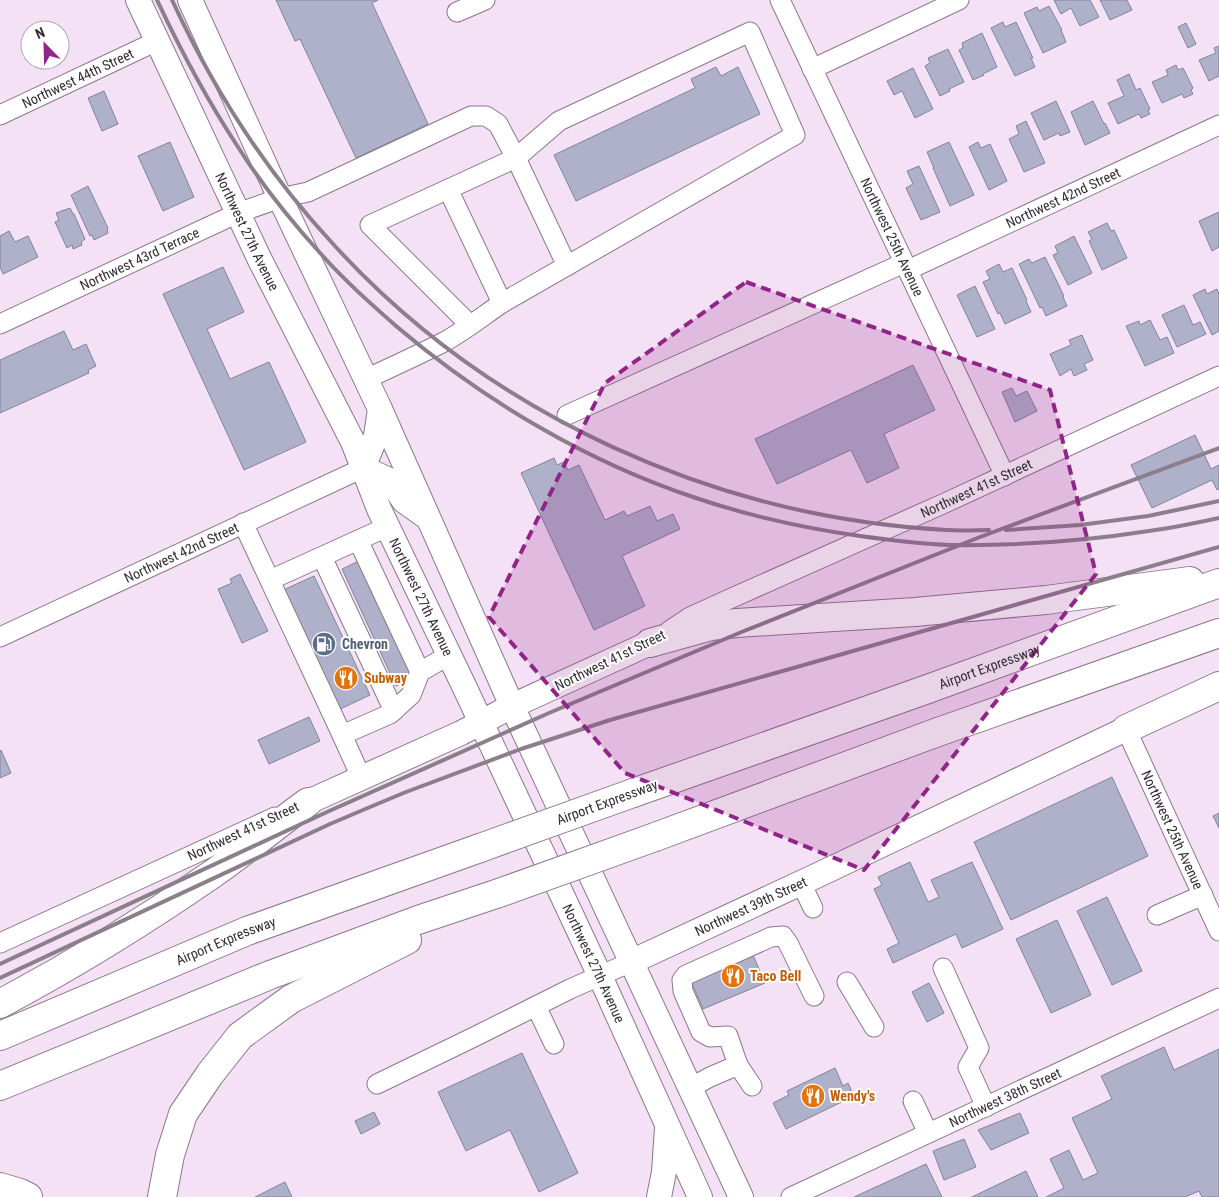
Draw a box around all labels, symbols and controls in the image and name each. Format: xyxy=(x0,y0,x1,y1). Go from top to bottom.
north arrow xyxy=(20,20,70,70)
text: N xyxy=(33,24,47,42)
street label: Northwest 44th Street xyxy=(19,45,136,111)
street label: Northwest 42nd Street xyxy=(1003,164,1123,231)
street label: Northwest 27th Avenue xyxy=(212,170,282,294)
street label: Northwest 25th Avenue xyxy=(857,175,927,299)
street label: Northwest 43rd Terrace xyxy=(77,224,202,294)
street label: Northwest 41st Street xyxy=(918,456,1035,521)
street label: Northwest 42nd Street xyxy=(122,519,241,586)
street label: Northwest 27th Avenue xyxy=(386,535,457,659)
street label: Northwest 41st Street xyxy=(552,626,668,694)
fuel station icon: Chevron xyxy=(311,631,337,657)
place label: Chevron xyxy=(342,636,388,652)
street label: Airport Expressway xyxy=(936,641,1042,692)
restaurant icon: Subway xyxy=(333,665,359,691)
place label: Subway xyxy=(364,670,408,686)
street label: Northwest 25th Avenue xyxy=(1138,768,1207,892)
street label: Airport Expressway xyxy=(554,776,660,828)
street label: Northwest 41st Street xyxy=(185,798,301,864)
street label: Northwest 39th Street xyxy=(692,873,809,939)
street label: Northwest 27th Avenue xyxy=(559,901,628,1026)
street label: Airport Expressway xyxy=(173,913,278,968)
restaurant icon: Taco Bell xyxy=(720,963,746,989)
place label: Taco Bell xyxy=(750,968,801,984)
street label: Northwest 38th Street xyxy=(947,1065,1063,1130)
restaurant icon: Wendy's xyxy=(800,1083,826,1109)
place label: Wendy's xyxy=(830,1088,875,1104)

